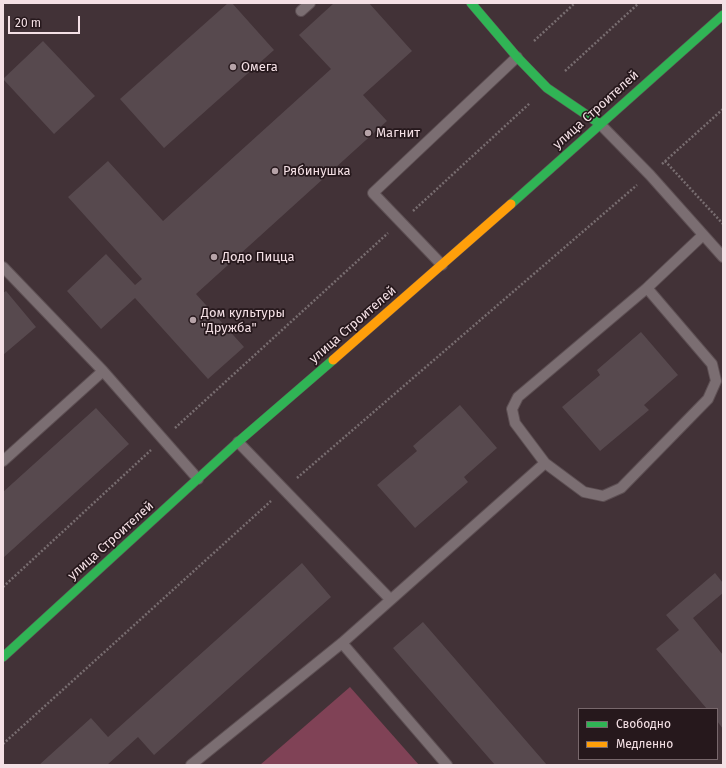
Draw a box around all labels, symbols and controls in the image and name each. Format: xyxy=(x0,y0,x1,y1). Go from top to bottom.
scale bar xyxy=(10,8,82,34)
text: 20 m xyxy=(15,16,41,30)
place label: Омега xyxy=(241,59,278,75)
marker: Омега xyxy=(228,62,238,72)
street label: улица Строителей xyxy=(550,67,642,153)
place label: Магнит xyxy=(376,125,420,141)
marker: Магнит xyxy=(363,128,373,138)
place label: Рябинушка xyxy=(283,163,351,179)
marker: Рябинушка xyxy=(270,166,280,176)
place label: Додо Пицца xyxy=(222,249,295,265)
marker: Додо Пицца xyxy=(209,252,219,262)
street label: улица Строителей xyxy=(306,283,400,367)
place label: Дом культуры "Дружба" xyxy=(201,305,285,336)
marker: Дом культуры "Дружба" xyxy=(188,315,198,325)
street label: улица Строителей xyxy=(65,498,157,584)
legend xyxy=(578,708,718,760)
text: Свободно xyxy=(616,717,671,731)
text: Медленно xyxy=(616,737,673,751)

